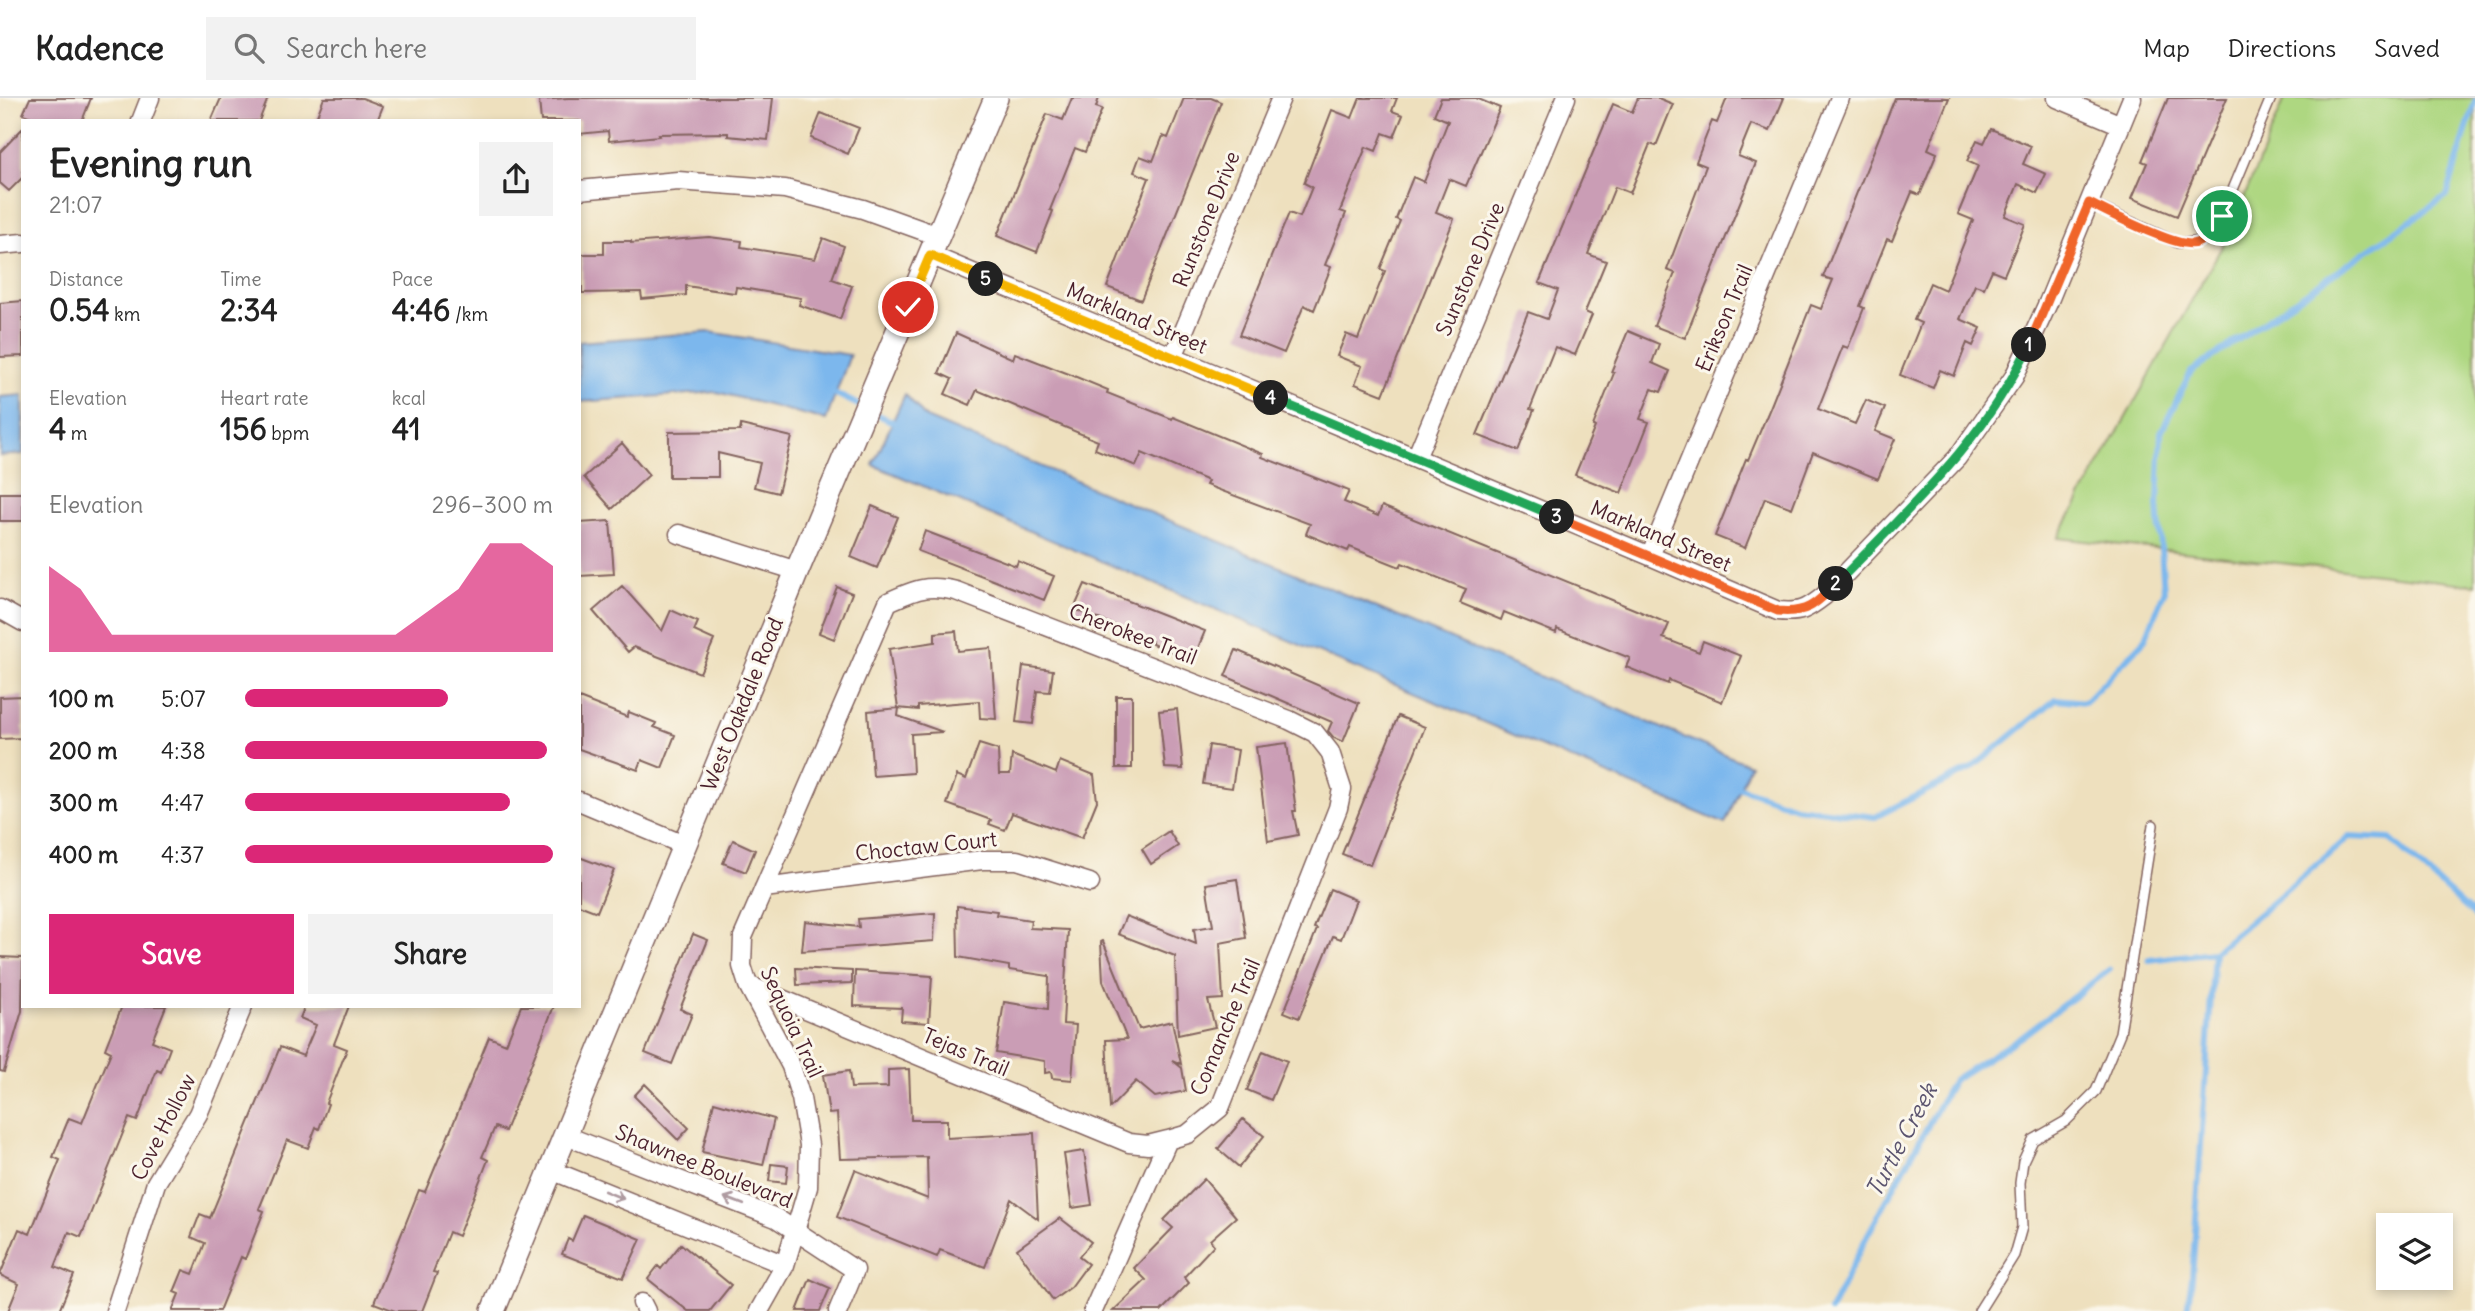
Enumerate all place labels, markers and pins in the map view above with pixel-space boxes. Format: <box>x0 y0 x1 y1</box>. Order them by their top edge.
pin <box>2192 186 2252 246</box>
pin: 5 <box>968 262 1004 296</box>
pin <box>878 277 938 337</box>
pin: 1 <box>2011 328 2046 362</box>
pin: 4 <box>1254 380 1288 416</box>
pin: 3 <box>1540 500 1574 534</box>
pin: 2 <box>1818 566 1854 602</box>

